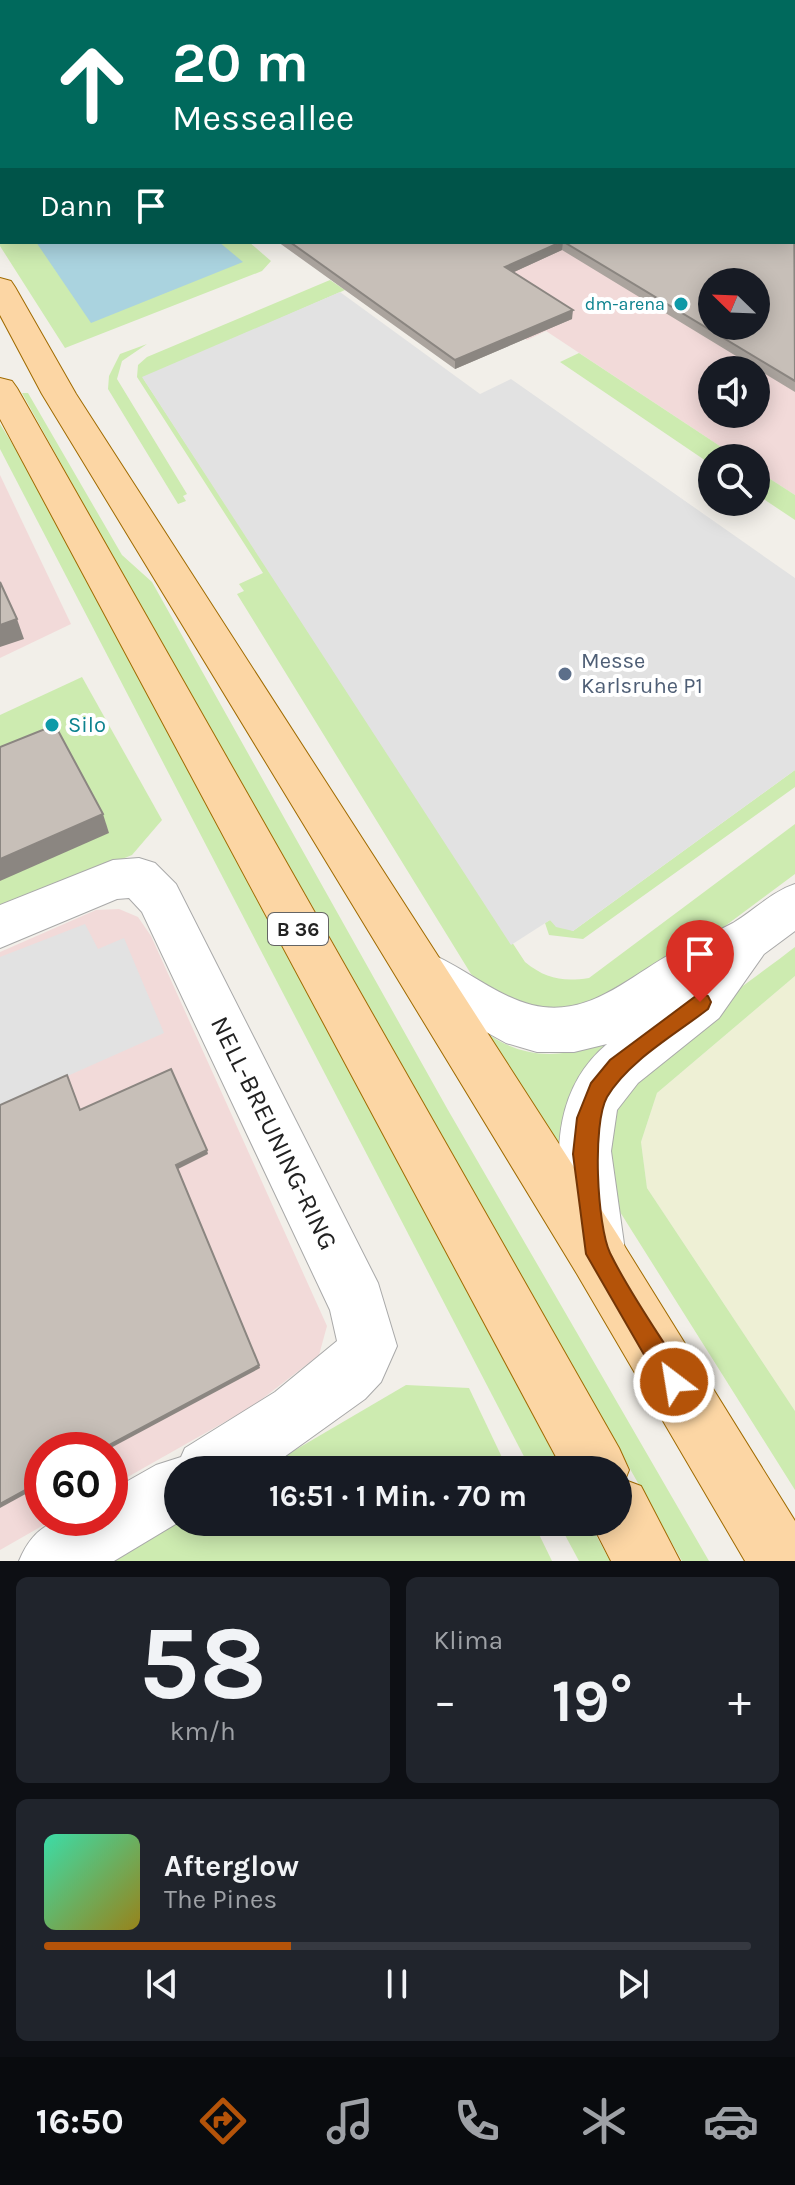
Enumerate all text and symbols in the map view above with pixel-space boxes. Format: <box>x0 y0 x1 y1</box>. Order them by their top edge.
text: 20 m <box>172 30 309 95</box>
icon: ahead <box>40 32 144 136</box>
text: Messeallee <box>172 97 354 139</box>
icon: arrive <box>129 184 173 228</box>
text: Dann <box>40 188 113 224</box>
north arrow <box>698 268 770 340</box>
map controls <box>698 268 770 516</box>
place label: dm-arena <box>585 293 665 315</box>
marker: dm-arena <box>672 295 690 313</box>
button: sound <box>698 356 770 428</box>
button: search <box>698 444 770 516</box>
place label: Messe Karlsruhe P1 <box>581 648 703 699</box>
marker: Messe Karlsruhe P1 <box>556 665 574 683</box>
place label: Silo <box>68 712 106 738</box>
marker: Silo <box>43 716 61 734</box>
road number: B 36 <box>268 913 328 945</box>
pin <box>666 920 734 1002</box>
icon: arrive <box>678 932 722 976</box>
street label: NELL-BREUNING-RING <box>204 1011 344 1255</box>
position arrow <box>632 1340 716 1424</box>
speed limit sign: 60 <box>24 1432 128 1536</box>
text: 16:51 · 1 Min. · 70 m <box>269 1478 527 1514</box>
text: 58 <box>139 1603 267 1724</box>
text: Klima <box>434 1625 503 1656</box>
text: 19° <box>552 1666 633 1736</box>
text: − <box>434 1676 457 1727</box>
text: + <box>728 1676 751 1727</box>
text: km/h <box>170 1716 236 1747</box>
text: Afterglow <box>164 1848 299 1884</box>
text: The Pines <box>164 1884 277 1915</box>
icon: previous <box>140 1962 184 2006</box>
icon: pause <box>375 1962 419 2006</box>
icon: next <box>611 1962 655 2006</box>
icon: directions <box>195 2093 251 2149</box>
icon: music <box>322 2093 378 2149</box>
icon: phone <box>449 2093 505 2149</box>
icon: climate <box>576 2093 632 2149</box>
icon: car <box>703 2093 759 2149</box>
text: 16:50 <box>36 2100 124 2142</box>

